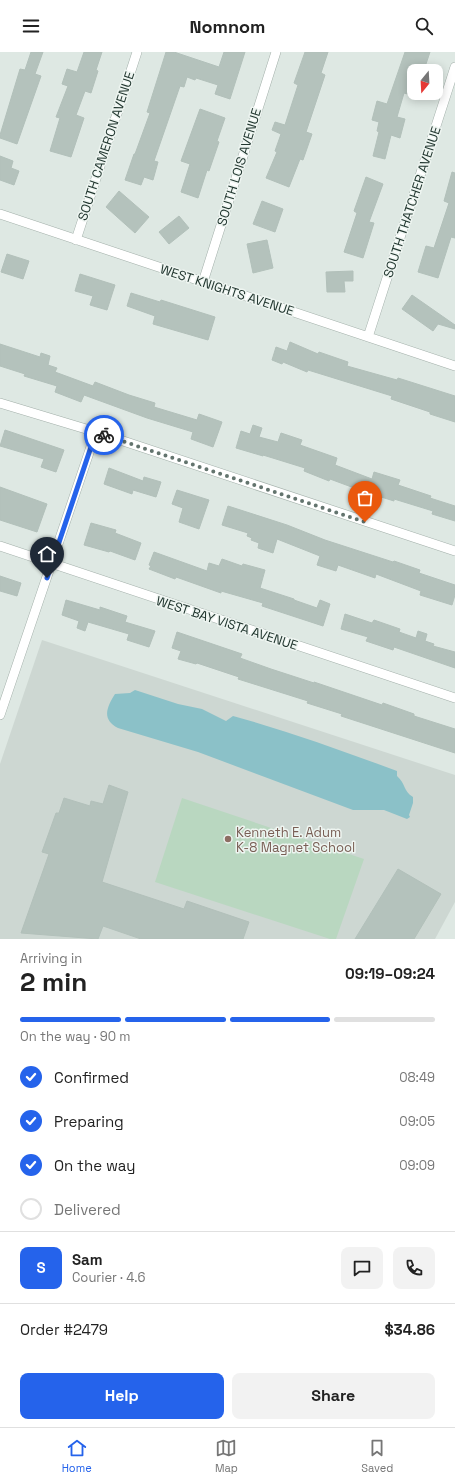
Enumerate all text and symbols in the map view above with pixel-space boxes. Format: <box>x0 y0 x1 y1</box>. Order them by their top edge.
icon: menu <box>20 15 42 37</box>
text: Nomnom <box>190 15 265 38</box>
icon: search <box>413 15 435 37</box>
north arrow <box>407 64 443 100</box>
map controls <box>407 64 443 100</box>
street label: SOUTH CAMERON AVENUE <box>74 69 138 223</box>
street label: SOUTH LOIS AVENUE <box>213 106 265 228</box>
street label: SOUTH THATCHER AVENUE <box>379 124 445 280</box>
street label: WEST KNIGHTS AVENUE <box>158 260 296 320</box>
courier <box>84 415 124 455</box>
icon: bike <box>93 424 115 446</box>
pin <box>348 481 382 522</box>
icon: bag <box>354 487 376 509</box>
pin <box>30 537 64 578</box>
icon: home <box>36 543 58 565</box>
street label: WEST BAY VISTA AVENUE <box>154 592 300 654</box>
place label: Kenneth E. Adum K-8 Magnet School <box>236 824 355 856</box>
marker: Kenneth E. Adum K-8 Magnet School <box>223 834 233 844</box>
text: Arriving in <box>20 950 82 967</box>
text: 09:19–09:24 <box>345 964 435 983</box>
text: 2 min <box>20 965 87 999</box>
text: On the way · 90 m <box>20 1028 131 1045</box>
icon: check <box>20 1066 42 1088</box>
text: Confirmed <box>54 1068 129 1087</box>
text: 08:49 <box>399 1069 435 1086</box>
icon: check <box>20 1110 42 1132</box>
text: Preparing <box>54 1112 124 1131</box>
text: 09:05 <box>399 1113 435 1130</box>
icon: check <box>20 1154 42 1176</box>
text: On the way <box>54 1156 135 1175</box>
text: 09:09 <box>399 1157 435 1174</box>
text: Delivered <box>54 1200 121 1219</box>
button: chat <box>341 1247 383 1289</box>
button: phone <box>393 1247 435 1289</box>
text: Sam <box>72 1250 103 1269</box>
text: S <box>36 1258 46 1277</box>
text: Courier · 4.6 <box>72 1269 145 1286</box>
text: Order #2479 <box>20 1320 108 1339</box>
text: $34.86 <box>385 1320 435 1339</box>
button: Help <box>20 1373 224 1419</box>
button: Share <box>232 1373 435 1419</box>
tab: Home <box>62 1437 92 1475</box>
tab: Map <box>215 1437 238 1475</box>
tab: Saved <box>361 1437 393 1475</box>

